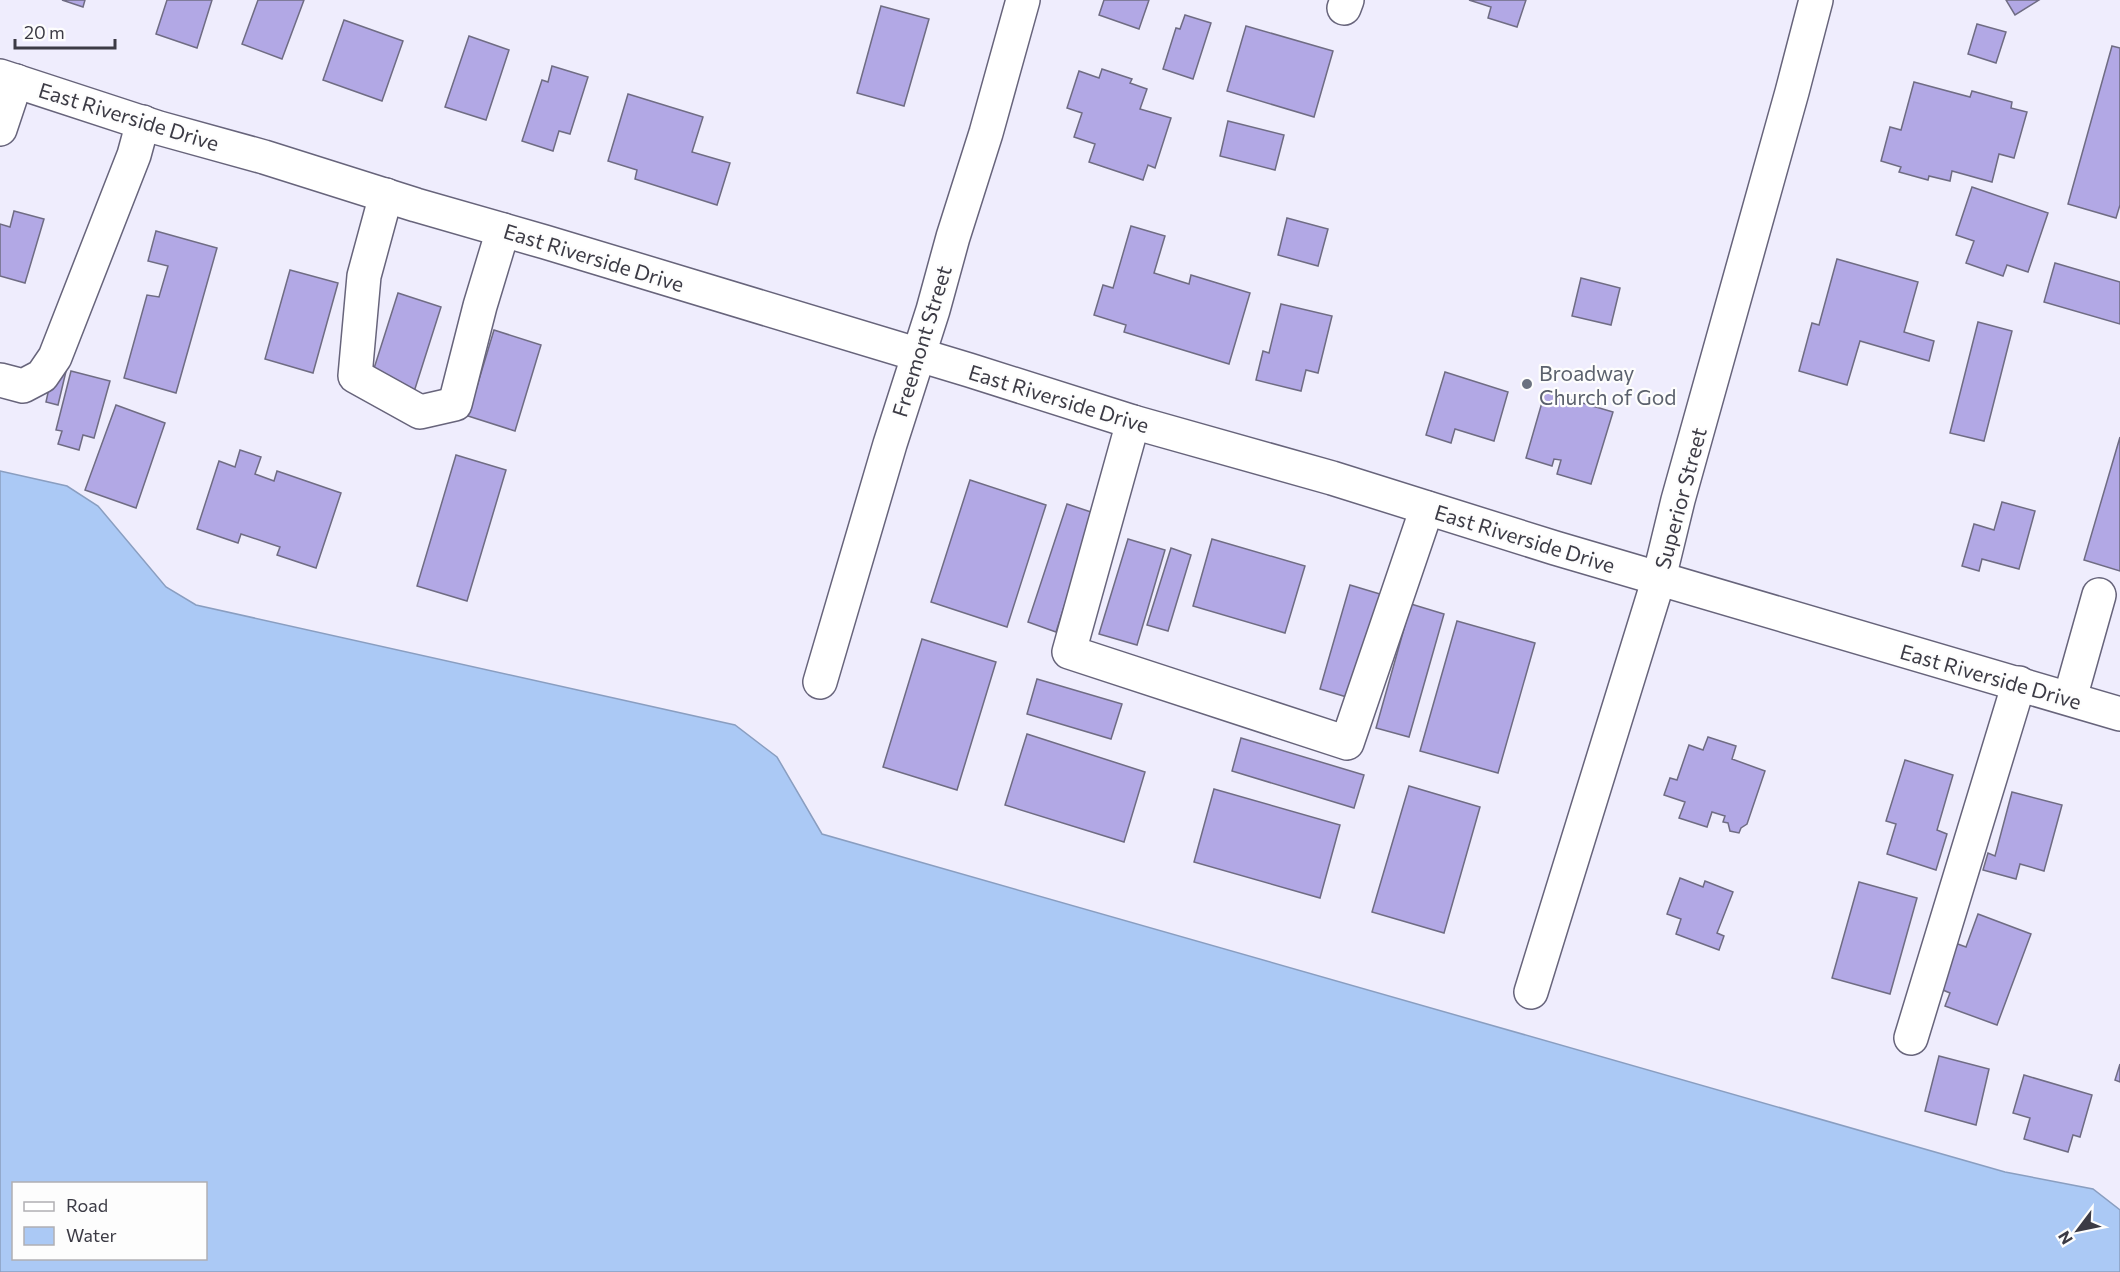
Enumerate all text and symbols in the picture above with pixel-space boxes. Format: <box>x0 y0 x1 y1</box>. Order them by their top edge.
scale bar <box>15 12 116 50</box>
text: 20 m <box>24 21 65 43</box>
street label: East Riverside Drive <box>36 77 222 155</box>
street label: East Riverside Drive <box>501 218 687 296</box>
street label: Freemont Street <box>886 262 956 420</box>
street label: East Riverside Drive <box>966 359 1152 437</box>
place label: Broadway Church of God <box>1539 360 1676 409</box>
marker: Broadway Church of God <box>1520 377 1534 391</box>
street label: Superior Street <box>1649 424 1711 572</box>
street label: East Riverside Drive <box>1432 499 1618 577</box>
street label: East Riverside Drive <box>1897 638 2085 714</box>
legend <box>12 1182 207 1260</box>
text: Road <box>66 1194 108 1216</box>
north arrow <box>2048 1200 2108 1260</box>
text: Water <box>66 1224 117 1246</box>
text: N <box>2054 1228 2076 1248</box>

